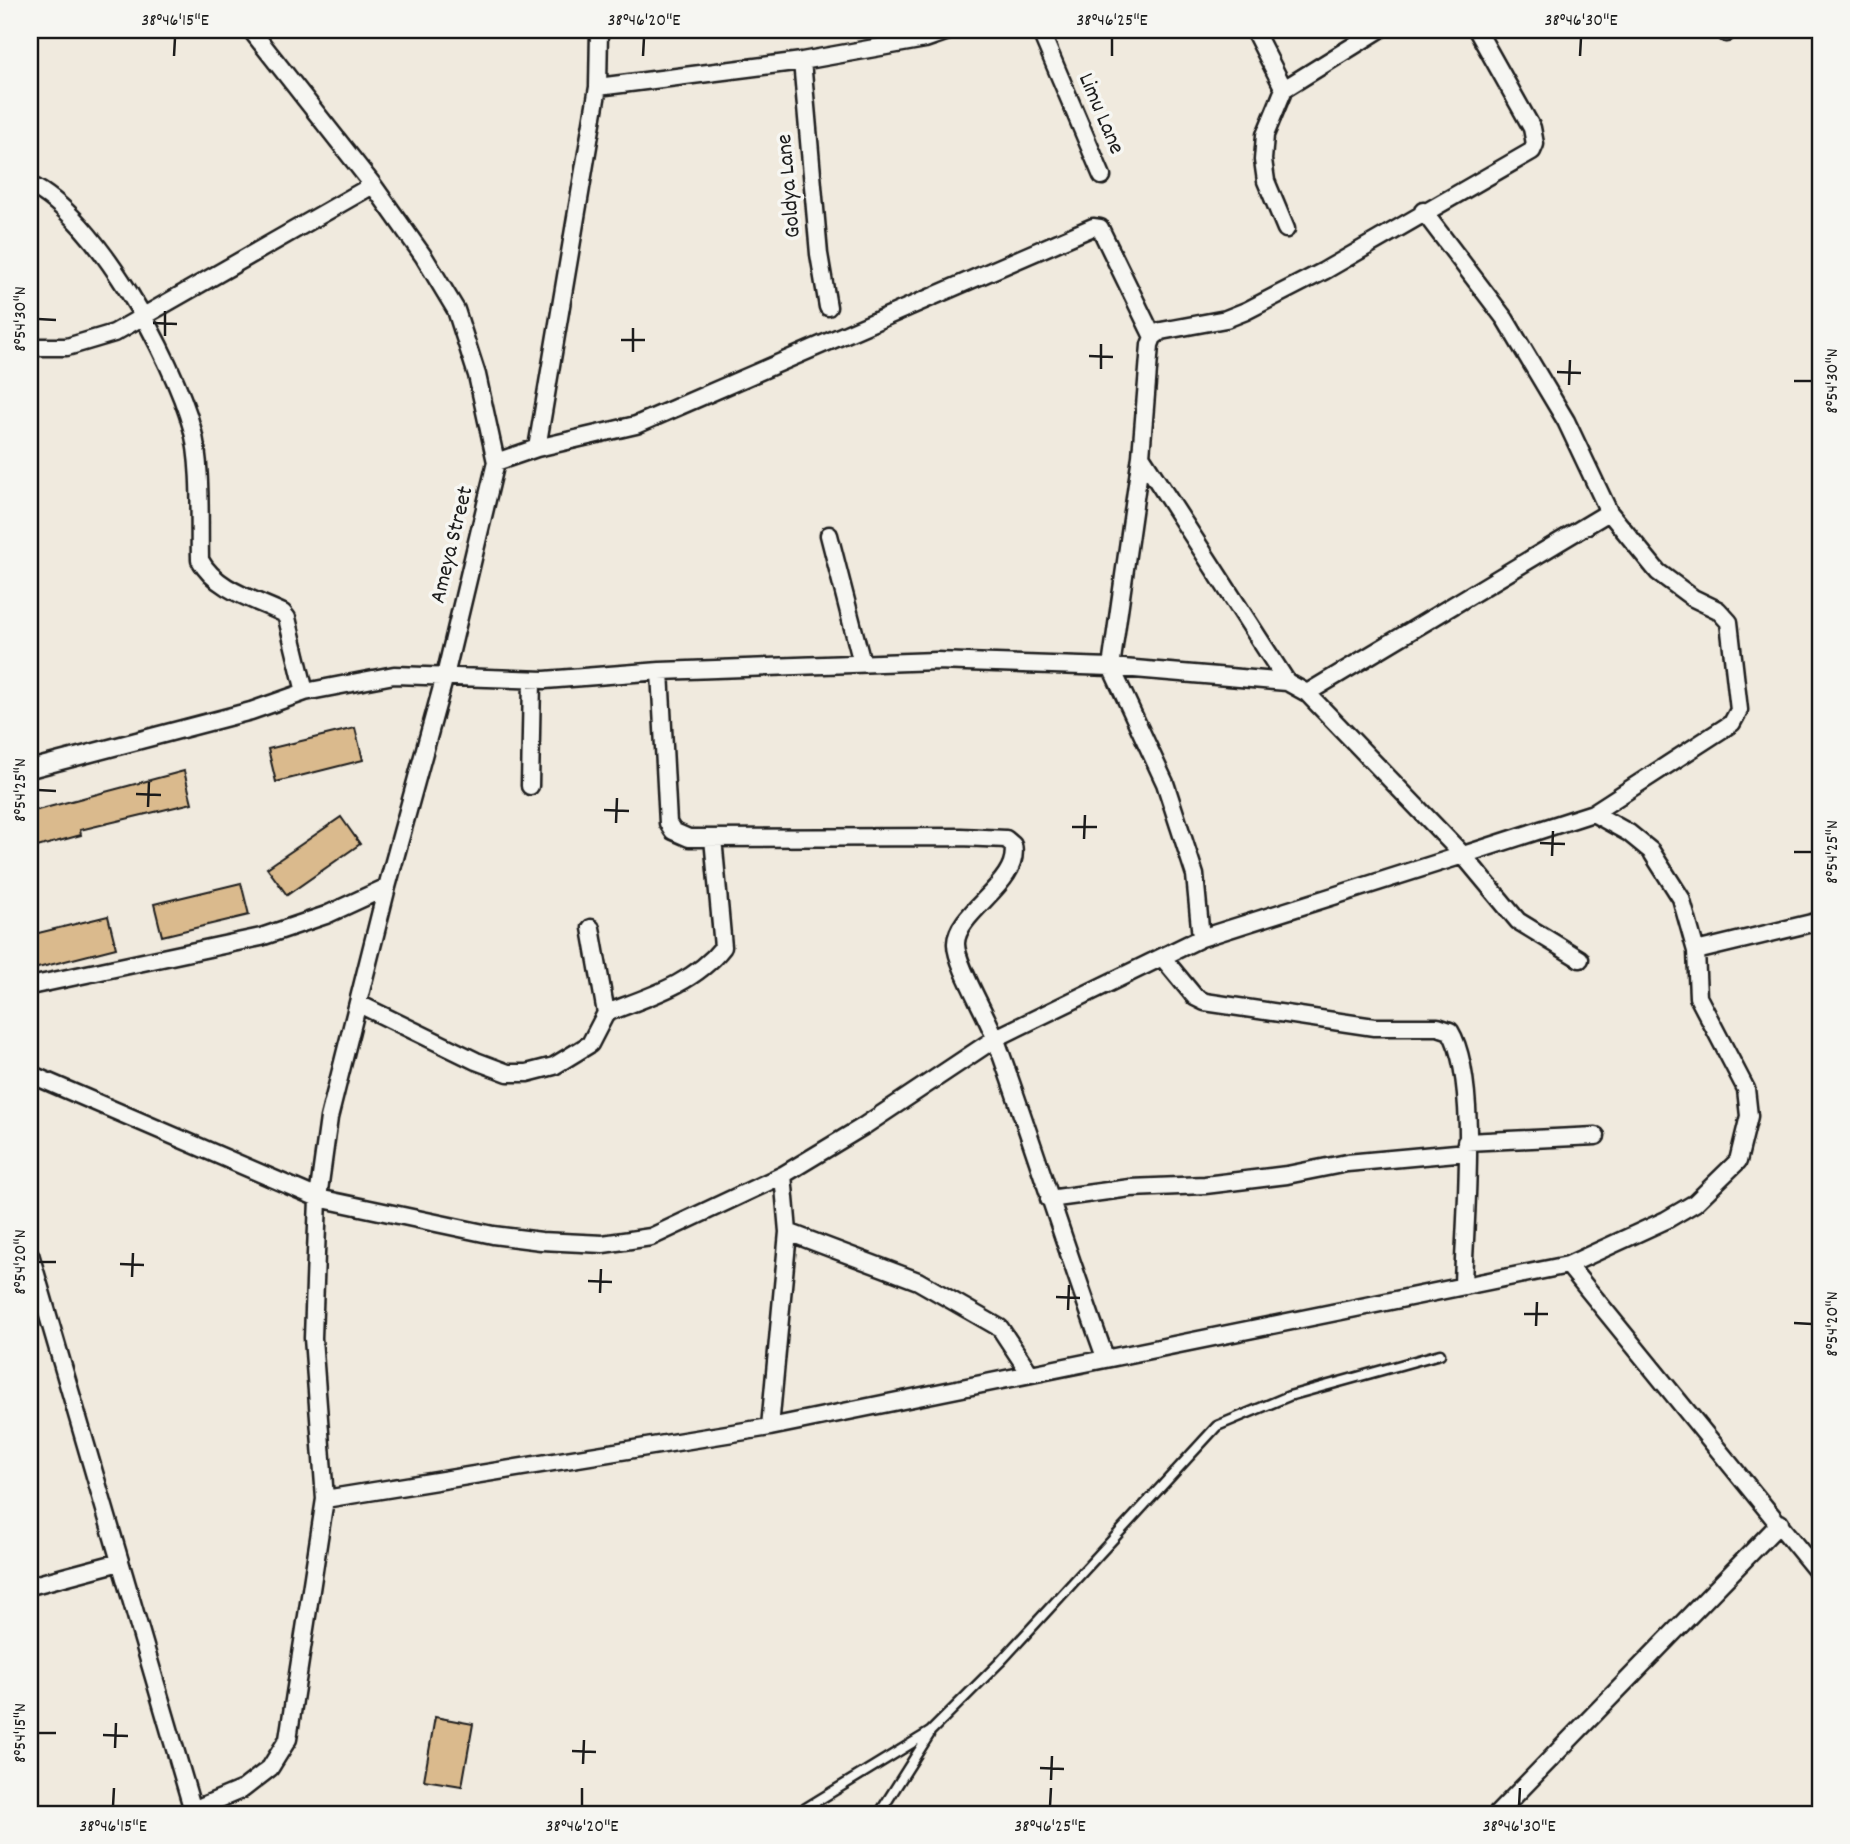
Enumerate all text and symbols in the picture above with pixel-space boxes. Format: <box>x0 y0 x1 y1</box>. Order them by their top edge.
text: 38°46'15"E <box>141 9 209 34</box>
text: 38°46'20"E <box>607 9 681 34</box>
text: 38°46'25"E <box>1076 9 1148 34</box>
text: 38°46'30"E <box>1544 9 1618 34</box>
street label: Limu Lane <box>1068 68 1132 160</box>
street label: Goldya Lane <box>769 133 811 239</box>
text: 8°54'30"N <box>9 286 34 352</box>
text: 8°54'30"N <box>1821 348 1846 414</box>
street label: Ameya Street <box>423 483 483 607</box>
text: 8°54'25"N <box>9 758 34 822</box>
text: 8°54'25"N <box>1821 820 1846 884</box>
text: 8°54'20"N <box>9 1229 34 1295</box>
text: 8°54'20"N <box>1821 1291 1846 1357</box>
text: 8°54'15"N <box>9 1703 34 1763</box>
text: 38°46'15"E <box>79 1815 147 1840</box>
text: 38°46'20"E <box>545 1815 619 1840</box>
text: 38°46'25"E <box>1014 1815 1086 1840</box>
text: 38°46'30"E <box>1482 1815 1556 1840</box>

